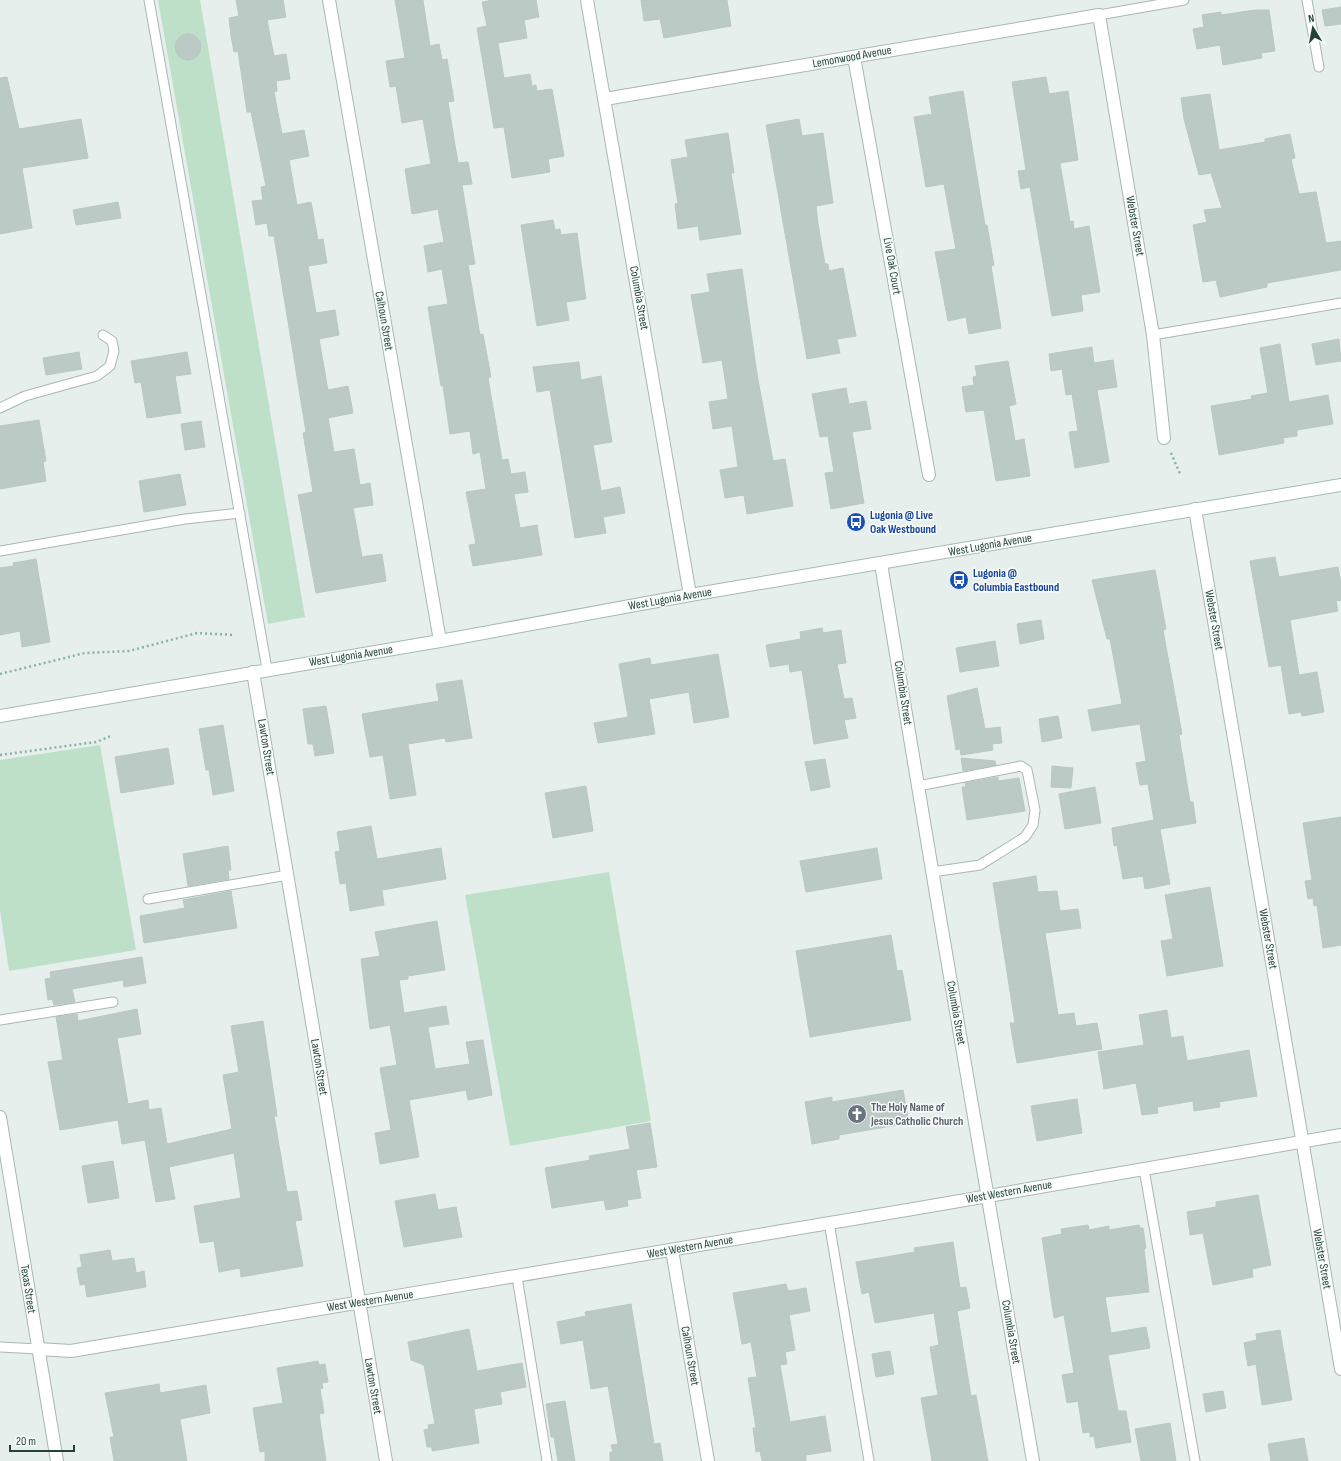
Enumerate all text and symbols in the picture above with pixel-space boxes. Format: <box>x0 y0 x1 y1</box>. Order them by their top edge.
north arrow <box>1293 8 1333 48</box>
text: N <box>1307 12 1315 26</box>
street label: Lemonwood Avenue <box>811 43 893 71</box>
street label: Webster Street <box>1122 195 1148 258</box>
street label: Live Oak Court <box>880 236 904 296</box>
street label: Columbia Street <box>626 265 652 331</box>
street label: Calhoun Street <box>371 290 397 352</box>
place label: Lugonia @ Live Oak Westbound <box>870 508 936 537</box>
bus stop icon: Lugonia @ Live Oak Westbound <box>845 511 867 533</box>
street label: West Lugonia Avenue <box>947 530 1033 560</box>
place label: Lugonia @ Columbia Eastbound <box>973 566 1059 595</box>
bus stop icon: Lugonia @ Columbia Eastbound <box>948 569 970 591</box>
street label: West Lugonia Avenue <box>627 584 713 614</box>
street label: Webster Street <box>1201 589 1227 652</box>
street label: West Lugonia Avenue <box>308 642 394 670</box>
street label: Columbia Street <box>891 660 916 726</box>
street label: Lawton Street <box>254 718 278 776</box>
street label: Webster Street <box>1255 908 1281 971</box>
street label: Columbia Street <box>943 980 969 1046</box>
street label: Lawton Street <box>307 1038 331 1096</box>
place label: The Holy Name of Jesus Catholic Church <box>870 1100 963 1129</box>
church icon: The Holy Name of Jesus Catholic Church <box>846 1103 868 1125</box>
street label: West Western Avenue <box>965 1177 1053 1207</box>
street label: Webster Street <box>1309 1228 1335 1291</box>
street label: West Western Avenue <box>646 1232 734 1262</box>
street label: Texas Street <box>17 1263 39 1315</box>
street label: West Western Avenue <box>326 1287 414 1315</box>
street label: Columbia Street <box>998 1299 1024 1365</box>
street label: Calhoun Street <box>677 1325 703 1387</box>
street label: Lawton Street <box>361 1357 385 1416</box>
scale bar <box>10 1427 74 1453</box>
text: 20 m <box>16 1434 36 1449</box>

